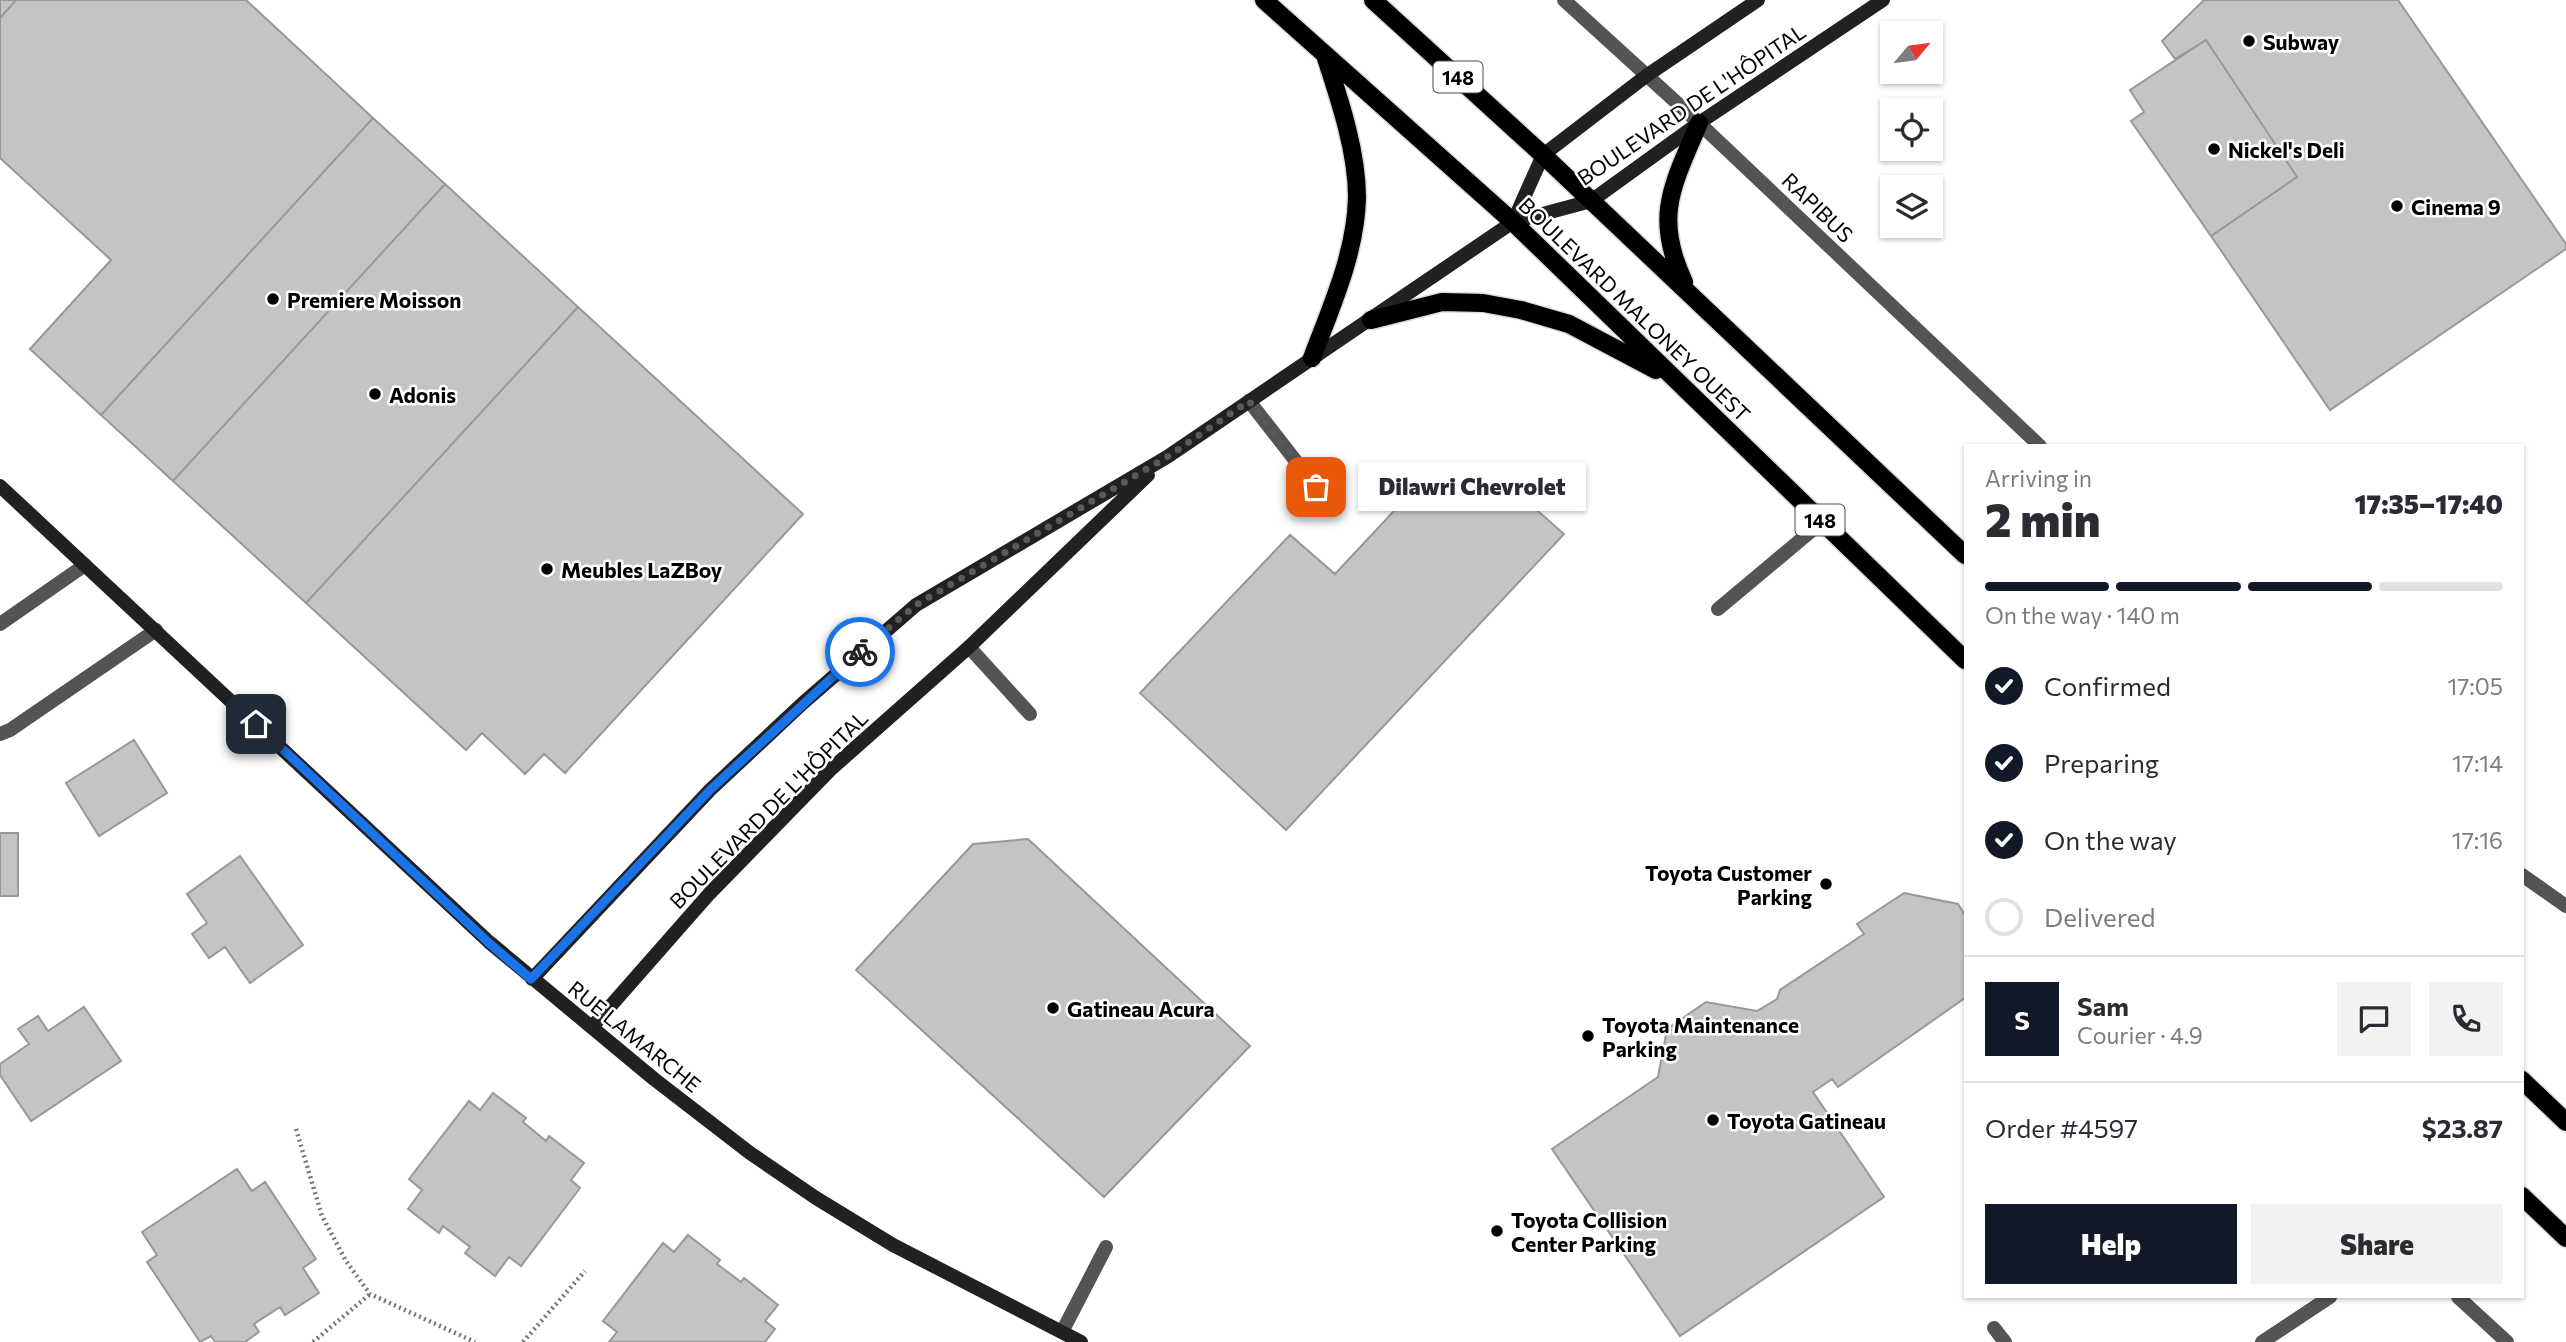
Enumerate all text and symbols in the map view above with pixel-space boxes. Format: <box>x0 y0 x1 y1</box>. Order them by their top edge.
street label: BOULEVARD DE L'HÔPITAL <box>1572 18 1810 190</box>
north arrow <box>1880 21 1942 84</box>
map controls <box>1880 21 1943 238</box>
place label: Subway <box>2263 29 2340 54</box>
marker: Subway <box>2241 33 2257 49</box>
road number: 148 <box>1434 61 1482 92</box>
button: locate <box>1880 98 1943 161</box>
place label: Nickel's Deli <box>2228 137 2345 162</box>
marker: Nickel's Deli <box>2206 141 2222 157</box>
street label: RAPIBUS <box>1777 167 1859 247</box>
button: layers <box>1880 175 1943 238</box>
street label: BOULEVARD MALONEY OUEST <box>1514 192 1756 426</box>
place label: Cinema 9 <box>2411 194 2501 219</box>
marker: Cinema 9 <box>2389 198 2405 214</box>
place label: Premiere Moisson <box>287 287 461 312</box>
marker: Premiere Moisson <box>265 291 281 307</box>
place label: Adonis <box>389 382 456 407</box>
marker: Adonis <box>367 386 383 402</box>
pin <box>1286 457 1346 517</box>
callout: Dilawri Chevrolet <box>1358 462 1586 512</box>
text: Arriving in <box>1985 464 2092 492</box>
icon: bag <box>1297 468 1335 506</box>
text: Dilawri Chevrolet <box>1378 472 1566 500</box>
text: 17:35–17:40 <box>2354 488 2503 519</box>
text: 2 min <box>1985 490 2101 546</box>
road number: 148 <box>1796 505 1844 536</box>
place label: Meubles LaZBoy <box>561 557 723 582</box>
marker: Meubles LaZBoy <box>539 561 555 577</box>
text: On the way · 140 m <box>1985 601 2180 629</box>
courier <box>825 617 895 687</box>
icon: bike <box>841 633 879 671</box>
icon: check <box>1985 667 2023 705</box>
text: Confirmed <box>2044 670 2171 701</box>
text: 17:05 <box>2447 672 2503 700</box>
pin <box>226 694 286 754</box>
icon: home <box>237 705 275 743</box>
street label: BOULEVARD DE L'HÔPITAL <box>664 705 872 913</box>
icon: check <box>1985 744 2023 782</box>
text: Preparing <box>2044 747 2159 778</box>
text: 17:14 <box>2452 749 2503 777</box>
icon: check <box>1985 821 2023 859</box>
text: On the way <box>2044 824 2177 855</box>
text: 17:16 <box>2452 826 2503 854</box>
place label: Toyota Customer Parking <box>1645 860 1812 909</box>
marker: Toyota Customer Parking <box>1818 876 1834 892</box>
text: Delivered <box>2044 901 2155 932</box>
street label: RUE LAMARCHE <box>564 975 706 1097</box>
button: chat <box>2337 982 2411 1056</box>
button: phone <box>2429 982 2503 1056</box>
text: Sam <box>2077 990 2129 1021</box>
place label: Gatineau Acura <box>1067 996 1215 1021</box>
marker: Gatineau Acura <box>1045 1000 1061 1016</box>
text: S <box>2014 1004 2030 1035</box>
place label: Toyota Maintenance Parking <box>1602 1012 1799 1061</box>
text: Courier · 4.9 <box>2077 1021 2203 1049</box>
marker: Toyota Maintenance Parking <box>1580 1028 1596 1044</box>
place label: Toyota Gatineau <box>1727 1108 1886 1133</box>
marker: Toyota Gatineau <box>1705 1112 1721 1128</box>
text: Order #4597 <box>1985 1112 2138 1143</box>
text: $23.87 <box>2422 1112 2503 1143</box>
button: Help <box>1985 1204 2237 1284</box>
button: Share <box>2251 1204 2503 1284</box>
place label: Toyota Collision Center Parking <box>1511 1207 1667 1256</box>
marker: Toyota Collision Center Parking <box>1489 1223 1505 1239</box>

